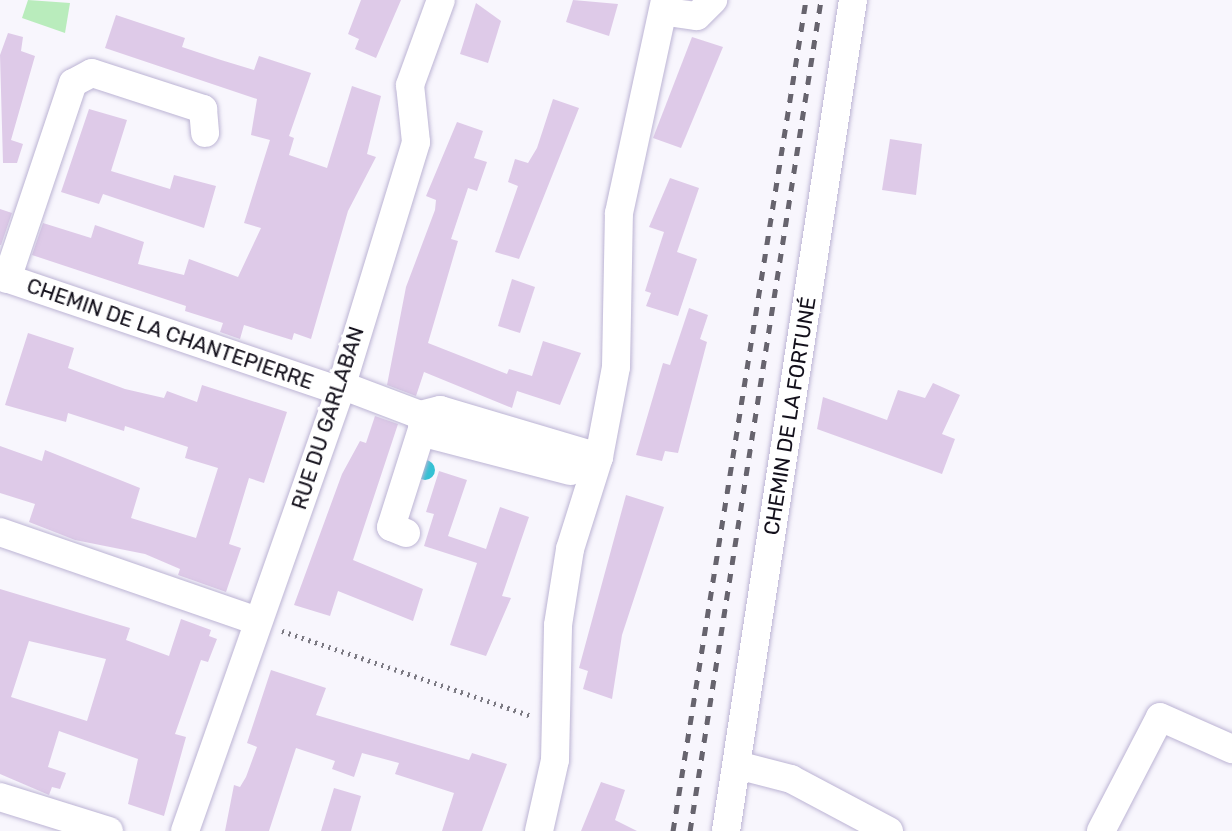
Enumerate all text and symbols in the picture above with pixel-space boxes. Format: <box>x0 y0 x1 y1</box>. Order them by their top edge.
street label: CHEMIN DE LA CHANTEPIERRE <box>23 273 317 395</box>
street label: CHEMIN DE LA FORTUNÉ <box>759 295 821 537</box>
street label: RUE DU GARLABAN <box>287 323 369 513</box>

